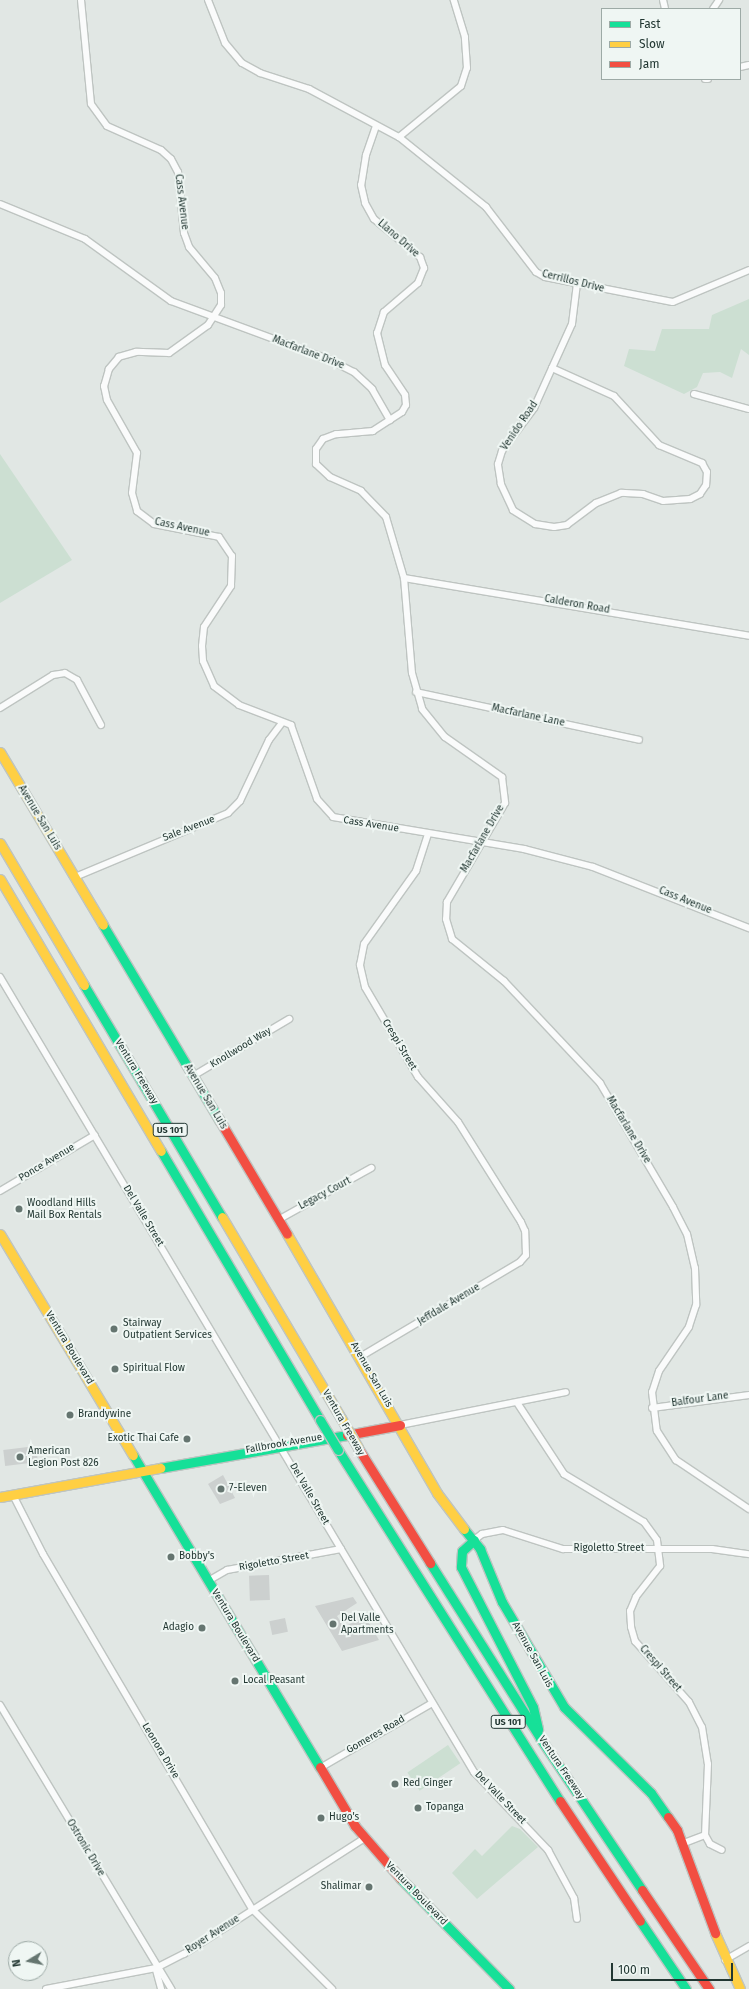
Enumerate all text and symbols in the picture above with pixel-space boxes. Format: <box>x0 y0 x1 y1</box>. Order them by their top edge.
legend <box>601 8 741 80</box>
text: Fast <box>639 17 661 31</box>
text: Slow <box>639 37 665 51</box>
text: Jam <box>639 57 659 71</box>
street label: Cass Avenue <box>172 174 190 230</box>
street label: Llano Drive <box>375 218 421 260</box>
street label: Cerrillos Drive <box>541 268 605 296</box>
street label: Macfarlane Drive <box>270 334 346 372</box>
street label: Venido Road <box>499 399 541 453</box>
street label: Cass Avenue <box>153 516 211 540</box>
street label: Calderon Road <box>543 593 611 617</box>
street label: Macfarlane Lane <box>490 702 566 730</box>
street label: Avenue San Luis <box>15 783 63 853</box>
street label: Macfarlane Drive <box>459 803 507 875</box>
street label: Sale Avenue <box>161 814 217 844</box>
street label: Cass Avenue <box>342 815 400 835</box>
street label: Cass Avenue <box>657 885 713 917</box>
street label: Crespi Street <box>379 1017 419 1073</box>
street label: Knollwood Way <box>208 1025 274 1071</box>
street label: Ventura Freeway <box>112 1037 160 1107</box>
street label: Avenue San Luis <box>181 1062 229 1132</box>
street label: Macfarlane Drive <box>603 1094 653 1166</box>
road number: US 101 <box>152 1123 188 1137</box>
street label: Ponce Avenue <box>17 1142 77 1184</box>
street label: Legacy Court <box>297 1175 353 1213</box>
street label: Del Valle Street <box>120 1183 166 1249</box>
place label: Woodland Hills Mail Box Rentals <box>27 1197 102 1220</box>
marker: Woodland Hills Mail Box Rentals <box>14 1204 24 1214</box>
street label: Jeffdale Avenue <box>416 1282 482 1328</box>
street label: Ventura Boulevard <box>42 1309 96 1387</box>
place label: Stairway Outpatient Services <box>123 1317 212 1340</box>
marker: Stairway Outpatient Services <box>108 1323 120 1335</box>
street label: Avenue San Luis <box>347 1340 395 1410</box>
place label: Spiritual Flow <box>123 1363 185 1375</box>
marker: Spiritual Flow <box>110 1364 120 1374</box>
street label: Ventura Freeway <box>319 1388 367 1458</box>
street label: Balfour Lane <box>671 1390 729 1410</box>
place label: Brandywine <box>78 1409 131 1421</box>
marker: Brandywine <box>65 1410 75 1420</box>
street label: Fallbrook Avenue <box>245 1431 323 1457</box>
place label: Exotic Thai Cafe <box>108 1433 179 1445</box>
marker: Exotic Thai Cafe <box>182 1434 192 1444</box>
place label: American Legion Post 826 <box>28 1445 99 1468</box>
marker: American Legion Post 826 <box>15 1452 25 1462</box>
street label: Del Valle Street <box>287 1461 331 1527</box>
place label: 7-Eleven <box>229 1483 267 1495</box>
marker: 7-Eleven <box>216 1484 226 1494</box>
street label: Rigoletto Street <box>574 1543 644 1555</box>
street label: Rigoletto Street <box>238 1550 310 1574</box>
place label: Bobby's <box>179 1551 214 1563</box>
marker: Bobby's <box>166 1552 176 1562</box>
street label: Ventura Boulevard <box>208 1587 262 1665</box>
place label: Del Valle Apartments <box>341 1612 394 1636</box>
marker: Del Valle Apartments <box>328 1619 338 1629</box>
street label: Avenue San Luis <box>509 1620 555 1690</box>
place label: Adagio <box>163 1622 194 1634</box>
marker: Adagio <box>197 1623 207 1633</box>
street label: Crespi Street <box>637 1643 683 1695</box>
place label: Local Peasant <box>243 1675 305 1687</box>
marker: Local Peasant <box>230 1676 240 1686</box>
street label: Gomeres Road <box>345 1713 407 1757</box>
road number: US 101 <box>490 1715 526 1729</box>
street label: Leonora Drive <box>139 1721 181 1781</box>
street label: Ventura Freeway <box>535 1734 587 1802</box>
street label: Del Valle Street <box>472 1769 528 1827</box>
place label: Red Ginger <box>403 1778 452 1790</box>
marker: Red Ginger <box>390 1779 400 1789</box>
place label: Topanga <box>426 1802 464 1814</box>
marker: Topanga <box>413 1803 423 1813</box>
place label: Hugo's <box>329 1812 359 1824</box>
marker: Hugo's <box>316 1813 326 1823</box>
street label: Ostronic Drive <box>63 1817 107 1879</box>
street label: Ventura Boulevard <box>383 1860 449 1928</box>
place label: Shalimar <box>321 1881 361 1893</box>
marker: Shalimar <box>364 1882 374 1892</box>
street label: Royer Avenue <box>184 1913 242 1957</box>
north arrow <box>8 1941 48 1981</box>
scale bar <box>613 1955 735 1981</box>
text: N <box>10 1958 24 1968</box>
text: 100 m <box>618 1963 650 1977</box>

